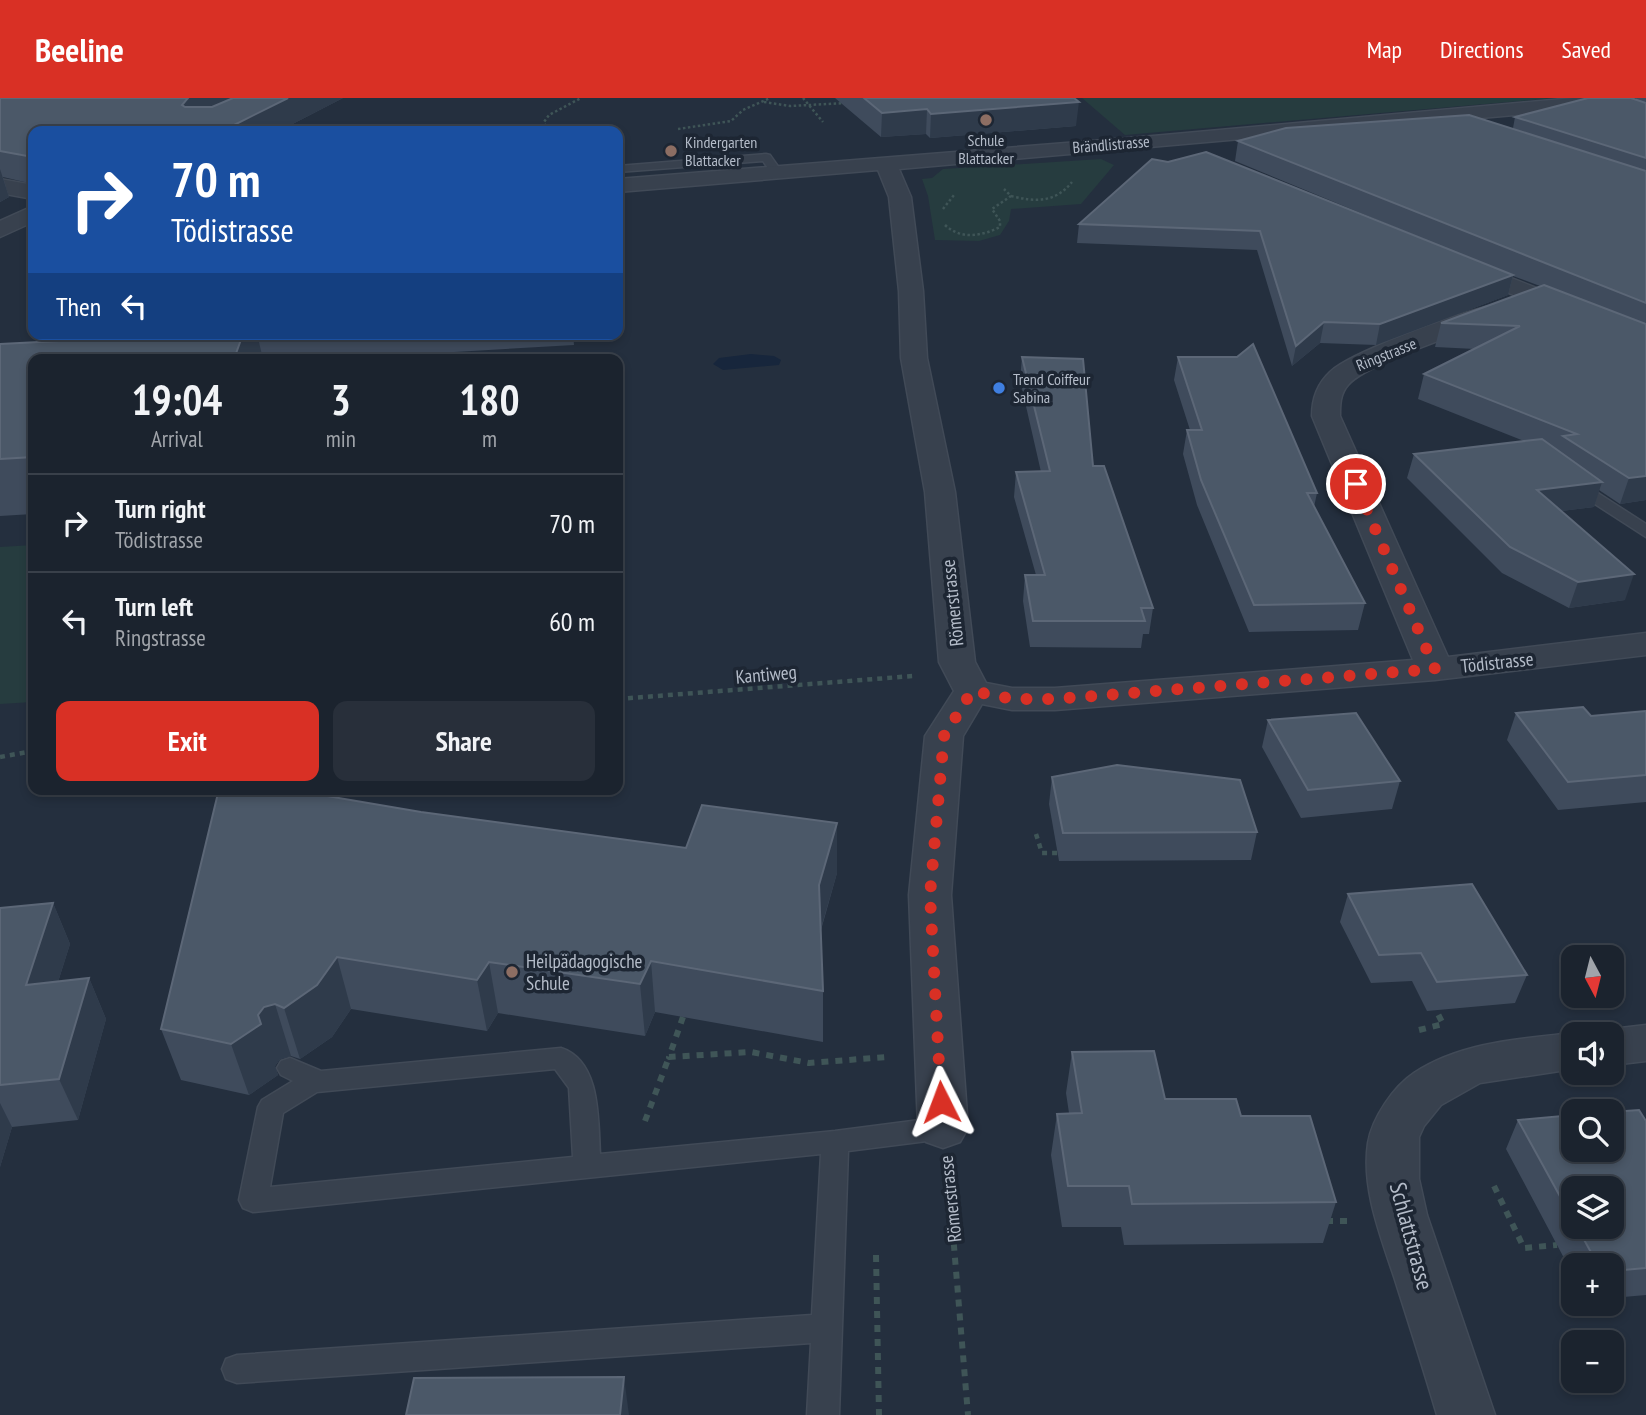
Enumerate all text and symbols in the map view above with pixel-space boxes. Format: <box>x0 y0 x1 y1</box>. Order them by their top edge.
text: Beeline <box>35 28 124 71</box>
text: Map <box>1367 34 1402 65</box>
text: Directions <box>1440 34 1524 65</box>
text: Saved <box>1562 34 1611 65</box>
marker: Schule Blattacker <box>978 112 994 128</box>
place label: Schule Blattacker <box>958 130 1014 168</box>
street label: Brändlistrasse <box>1072 131 1150 157</box>
place label: Kindergarten Blattacker <box>685 132 757 170</box>
marker: Kindergarten Blattacker <box>663 143 679 159</box>
text: 70 m <box>171 147 260 211</box>
icon: right <box>56 154 147 245</box>
text: Tödistrasse <box>171 209 294 251</box>
icon: left <box>115 287 153 325</box>
text: Then <box>56 290 101 323</box>
street label: Ringstrasse <box>1353 333 1419 375</box>
place label: Trend Coiffeur Sabina <box>1013 369 1091 407</box>
text: 19:04 <box>131 372 222 427</box>
text: 3 <box>331 372 351 427</box>
text: 180 <box>459 372 520 427</box>
marker: Trend Coiffeur Sabina <box>991 380 1007 396</box>
text: Arrival <box>151 424 203 453</box>
text: min <box>326 424 356 453</box>
text: m <box>482 424 497 453</box>
pin <box>1326 454 1386 514</box>
icon: arrive <box>1337 465 1375 503</box>
text: Turn right <box>115 492 206 525</box>
icon: right <box>56 504 94 542</box>
text: 70 m <box>549 507 595 540</box>
text: Tödistrasse <box>115 525 203 554</box>
street label: Römerstrasse <box>935 558 968 648</box>
text: Turn left <box>115 590 193 623</box>
icon: left <box>56 602 94 640</box>
text: 60 m <box>549 605 595 638</box>
text: Ringstrasse <box>115 623 206 652</box>
street label: Tödistrasse <box>1460 646 1535 678</box>
street label: Kantiweg <box>734 659 798 689</box>
button: Exit <box>56 701 319 781</box>
button: Share <box>333 701 595 781</box>
north arrow <box>1561 945 1624 1008</box>
map controls <box>1561 945 1624 1393</box>
place label: Heilpädagogische Schule <box>526 949 643 995</box>
marker: Heilpädagogische Schule <box>504 964 520 980</box>
button: sound <box>1561 1022 1624 1085</box>
position arrow <box>904 1065 978 1139</box>
button: search <box>1561 1099 1624 1162</box>
street label: Römerstrasse <box>933 1154 966 1244</box>
button: layers <box>1561 1176 1624 1239</box>
street label: Schlattstrasse <box>1384 1179 1440 1293</box>
button: + <box>1561 1253 1624 1316</box>
button: − <box>1561 1330 1624 1393</box>

